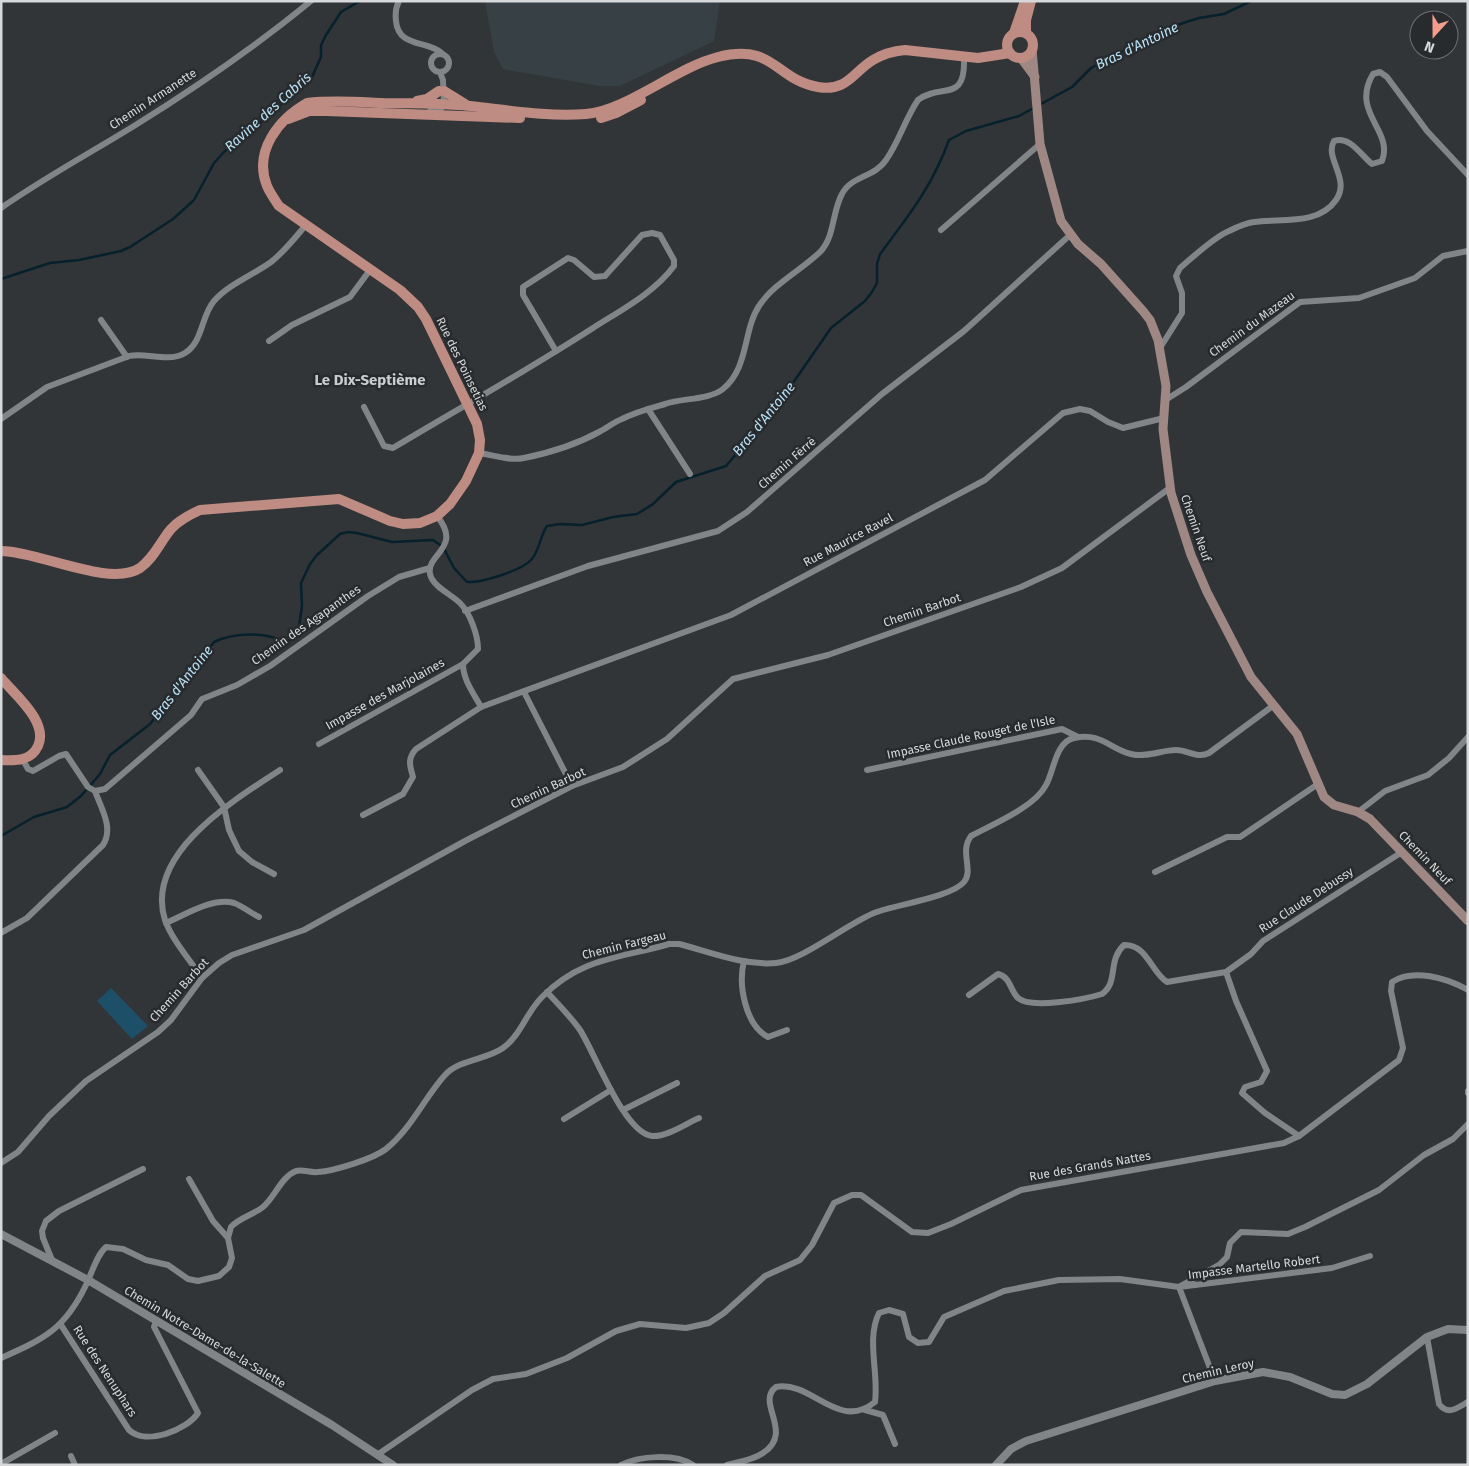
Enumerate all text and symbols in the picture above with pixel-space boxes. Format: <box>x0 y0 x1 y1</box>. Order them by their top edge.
north arrow <box>1409 10 1459 60</box>
water label: Bras d'Antoine <box>1093 19 1181 73</box>
text: N <box>1422 37 1437 56</box>
street label: Chemin Armanette <box>107 66 199 132</box>
water label: Ravine des Cabris <box>221 68 315 155</box>
street label: Chemin du Mazeau <box>1206 288 1298 360</box>
street label: Rue des Poinsetias <box>433 315 491 413</box>
district label: Le Dix-Septième <box>315 371 425 389</box>
water label: Bras d'Antoine <box>729 379 799 459</box>
street label: Chemin Fèrrè <box>755 434 819 492</box>
street label: Chemin Neuf <box>1178 493 1214 564</box>
street label: Rue Maurice Ravel <box>801 510 896 570</box>
street label: Chemin des Agapanthes <box>249 582 364 668</box>
street label: Chemin Barbot <box>881 590 963 630</box>
water label: Bras d'Antoine <box>148 642 216 724</box>
street label: Impasse des Marjolaines <box>323 655 447 733</box>
street label: Impasse Claude Rouget de l'Isle <box>886 712 1056 762</box>
street label: Chemin Barbot <box>508 764 588 811</box>
street label: Chemin Neuf <box>1396 828 1455 889</box>
street label: Rue Claude Debussy <box>1256 864 1356 936</box>
street label: Chemin Fargeau <box>580 928 668 962</box>
street label: Chemin Barbot <box>147 955 212 1025</box>
street label: Rue des Grands Nattes <box>1028 1148 1152 1184</box>
street label: Impasse Martello Robert <box>1187 1252 1322 1282</box>
street label: Chemin Notre-Dame-de-la-Salette <box>122 1283 288 1391</box>
street label: Rue des Nenuphars <box>70 1323 140 1420</box>
street label: Chemin Leroy <box>1181 1356 1255 1386</box>

